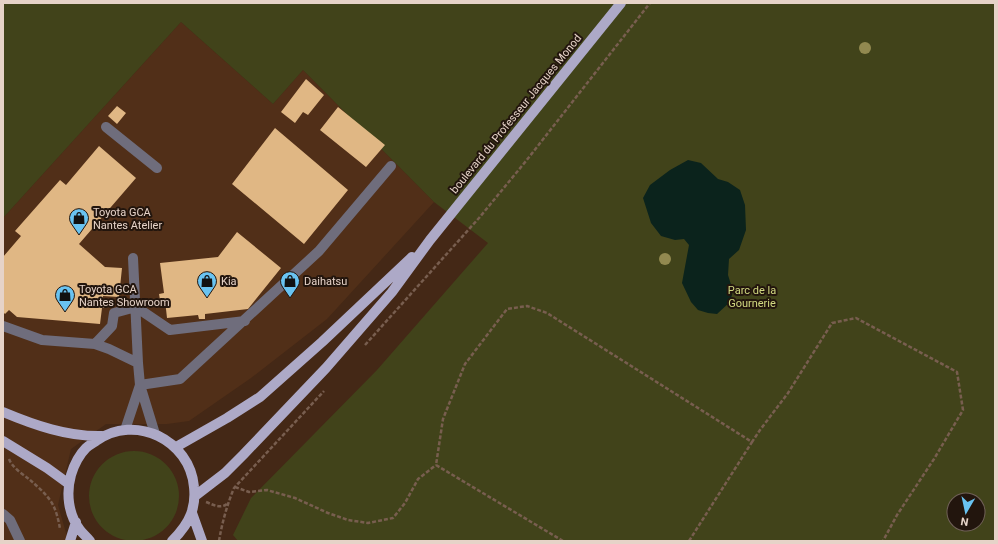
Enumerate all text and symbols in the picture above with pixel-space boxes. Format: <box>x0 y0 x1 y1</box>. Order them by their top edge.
street label: boulevard du Professeur Jacques Monod <box>448 32 584 196</box>
place label: Toyota GCA Nantes Atelier <box>93 206 162 232</box>
shop icon: Toyota GCA Nantes Atelier <box>68 207 90 235</box>
shop icon: Kia <box>196 270 218 298</box>
shop icon: Daihatsu <box>279 270 301 298</box>
place label: Kia <box>221 275 237 288</box>
place label: Daihatsu <box>304 275 347 288</box>
place label: Toyota GCA Nantes Showroom <box>79 283 170 309</box>
shop icon: Toyota GCA Nantes Showroom <box>54 284 76 312</box>
park label: Parc de la Gournerie <box>728 284 776 310</box>
north arrow <box>946 492 986 532</box>
text: N <box>959 514 969 528</box>

